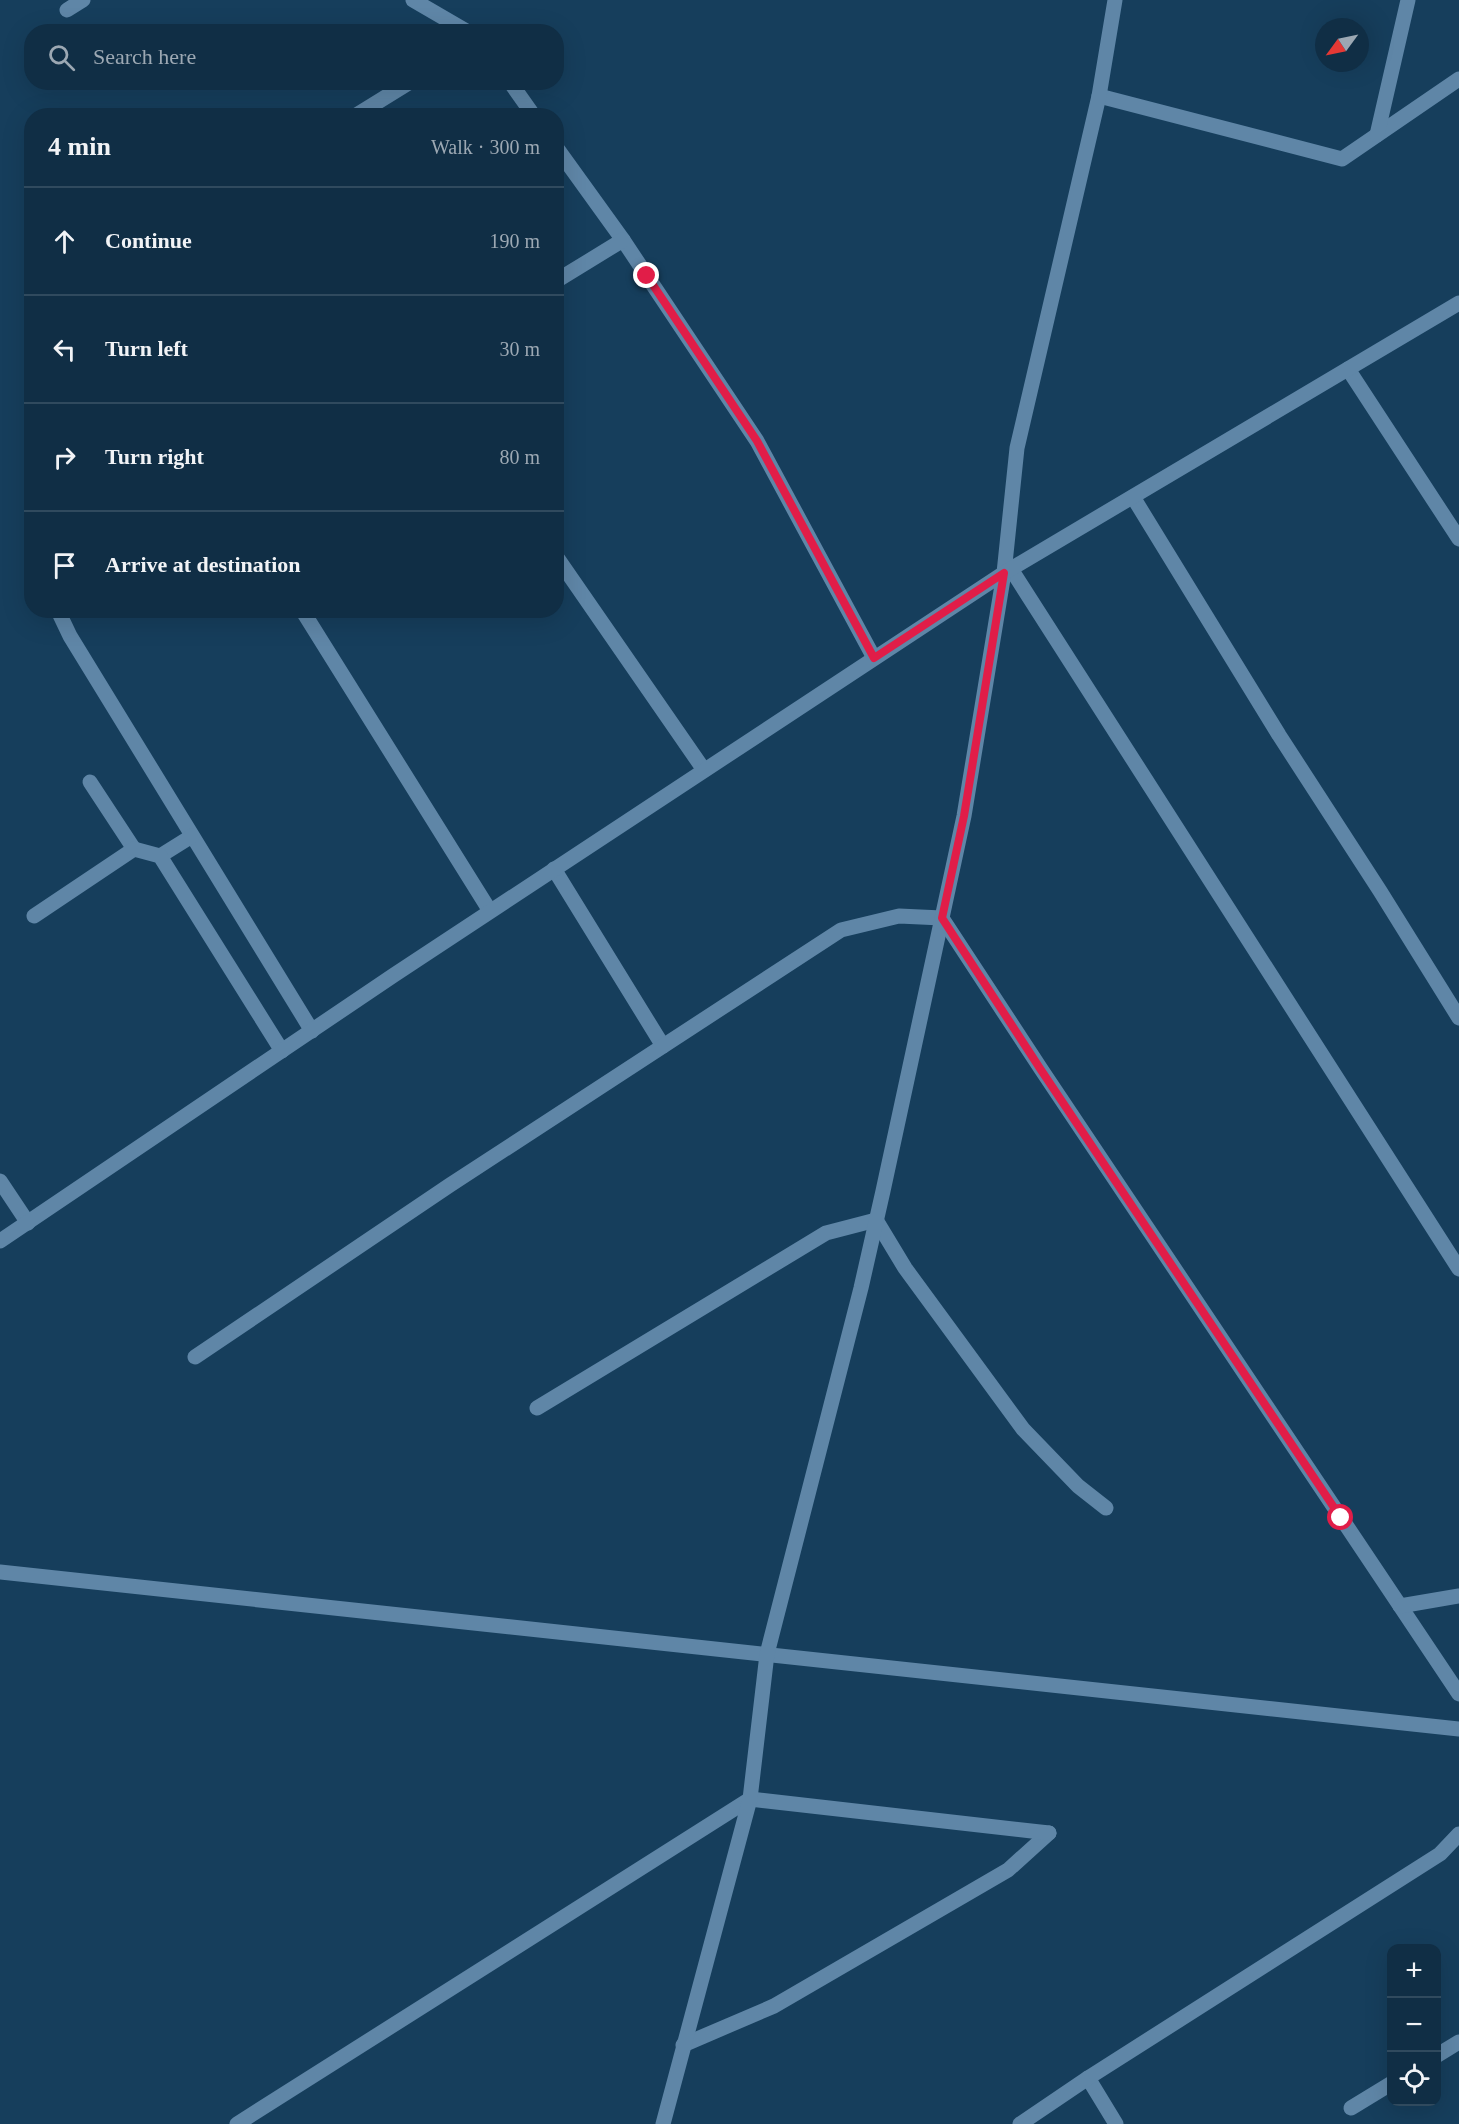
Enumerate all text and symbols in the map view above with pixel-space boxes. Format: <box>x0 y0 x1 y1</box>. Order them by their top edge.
north arrow <box>1315 18 1369 72</box>
search box <box>24 24 564 90</box>
icon: search <box>45 41 78 74</box>
text: Search here <box>93 44 196 69</box>
text: 4 min <box>48 132 111 161</box>
text: Walk · 300 m <box>431 136 540 158</box>
icon: ahead <box>48 225 81 258</box>
text: Continue <box>105 228 192 253</box>
text: 190 m <box>489 230 540 252</box>
route end <box>633 262 659 288</box>
icon: left <box>48 333 81 366</box>
text: Turn left <box>105 336 188 361</box>
text: 30 m <box>499 338 540 360</box>
icon: right <box>48 441 81 474</box>
text: Turn right <box>105 444 204 469</box>
text: 80 m <box>499 446 540 468</box>
icon: arrive <box>48 549 81 582</box>
text: Arrive at destination <box>105 552 301 577</box>
route start <box>1327 1504 1353 1530</box>
map controls <box>1387 1944 1441 2106</box>
button: + <box>1387 1944 1441 1998</box>
button: − <box>1387 1998 1441 2052</box>
button: locate <box>1387 2052 1441 2106</box>

